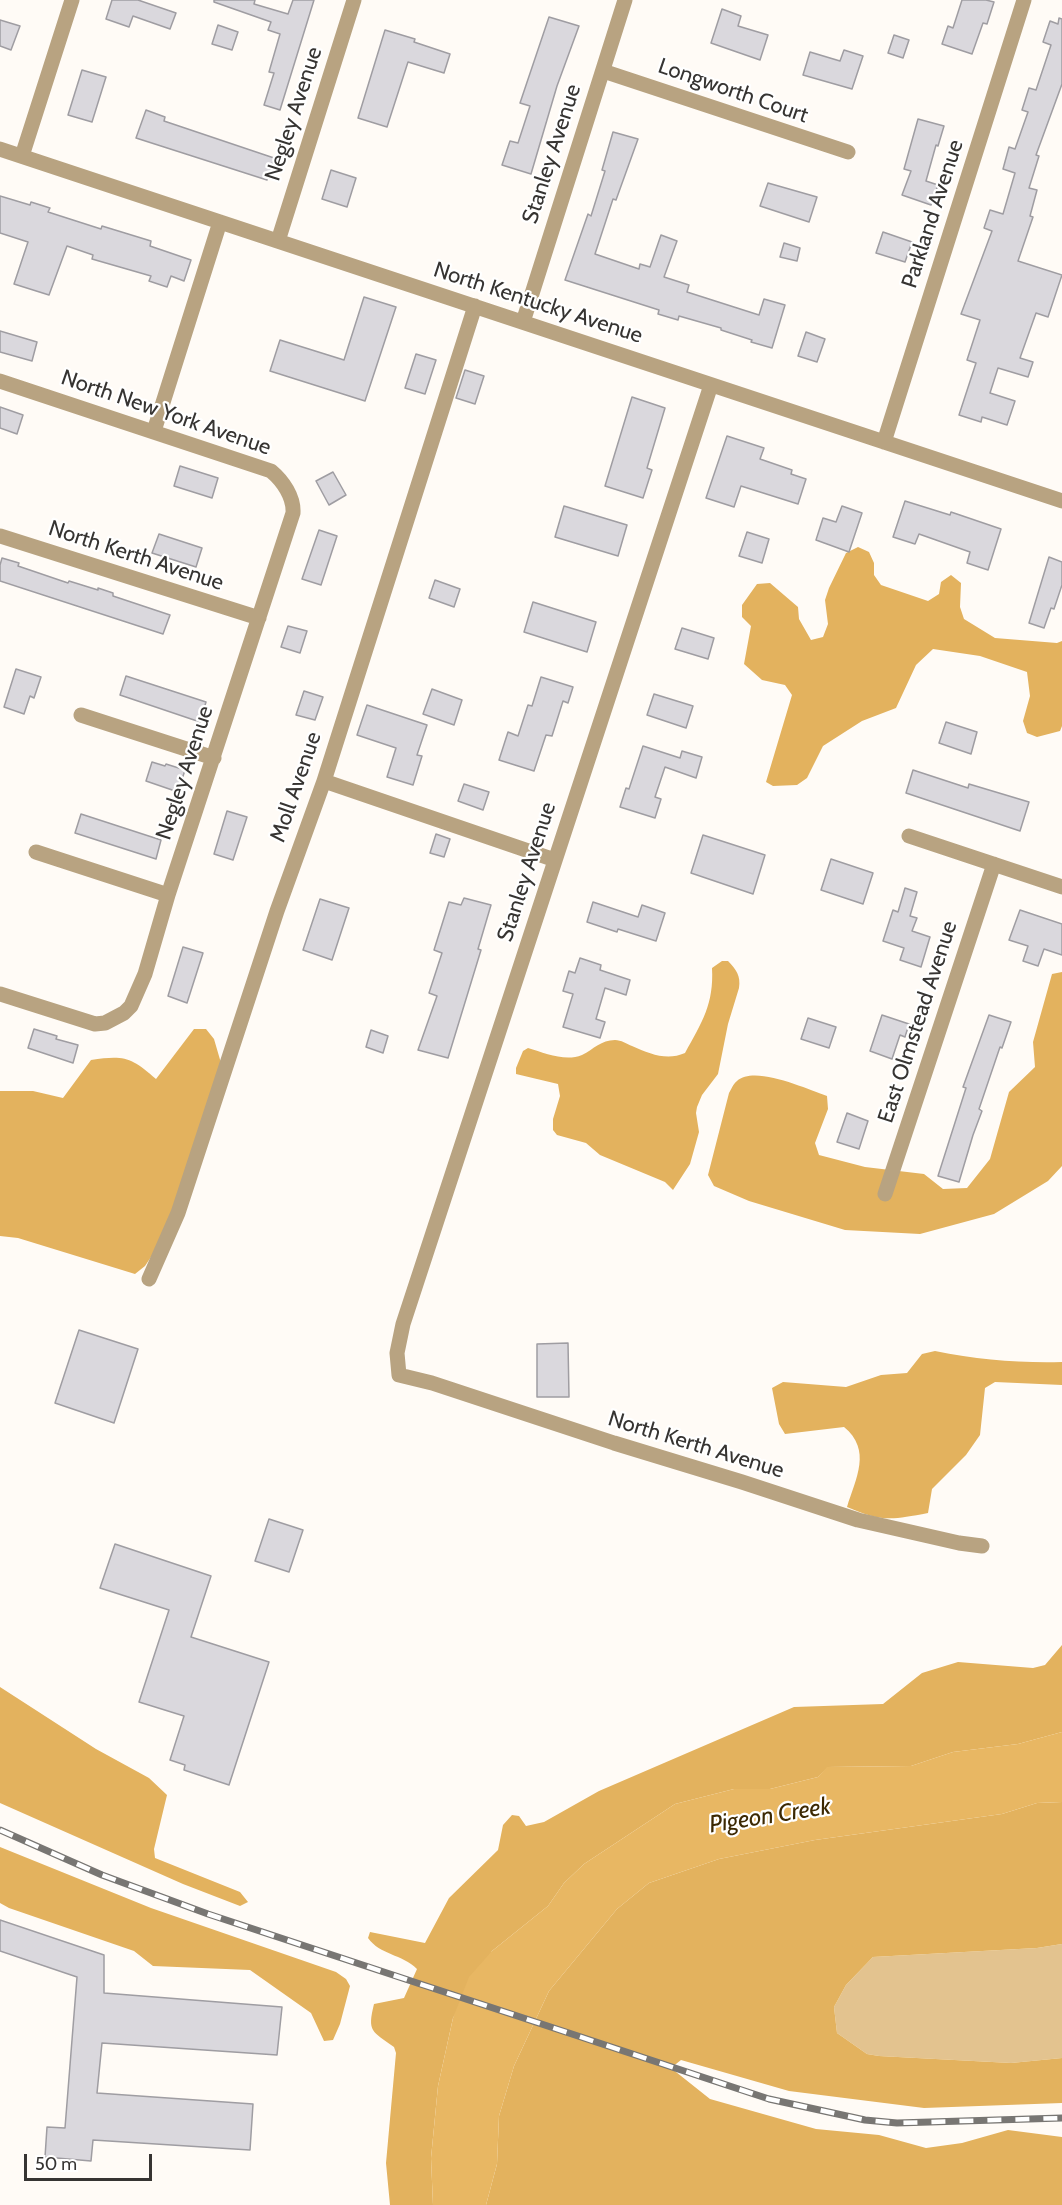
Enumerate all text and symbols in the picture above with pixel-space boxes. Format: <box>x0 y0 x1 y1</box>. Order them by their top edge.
street label: Negley Avenue <box>260 44 328 184</box>
street label: Longworth Court <box>655 53 811 129</box>
street label: Stanley Avenue <box>517 81 587 227</box>
street label: Parkland Avenue <box>897 136 969 292</box>
street label: North Kentucky Avenue <box>430 257 646 349</box>
street label: North New York Avenue <box>58 365 274 461</box>
street label: North Kerth Avenue <box>45 515 227 597</box>
street label: Negley Avenue <box>151 703 219 843</box>
street label: Moll Avenue <box>265 728 327 846</box>
street label: Stanley Avenue <box>492 799 562 945</box>
street label: East Olmstead Avenue <box>873 918 963 1126</box>
street label: North Kerth Avenue <box>605 1406 787 1484</box>
water label: Pigeon Creek <box>707 1792 833 1840</box>
scale bar <box>27 2142 154 2180</box>
text: 50 m <box>35 2153 77 2175</box>

